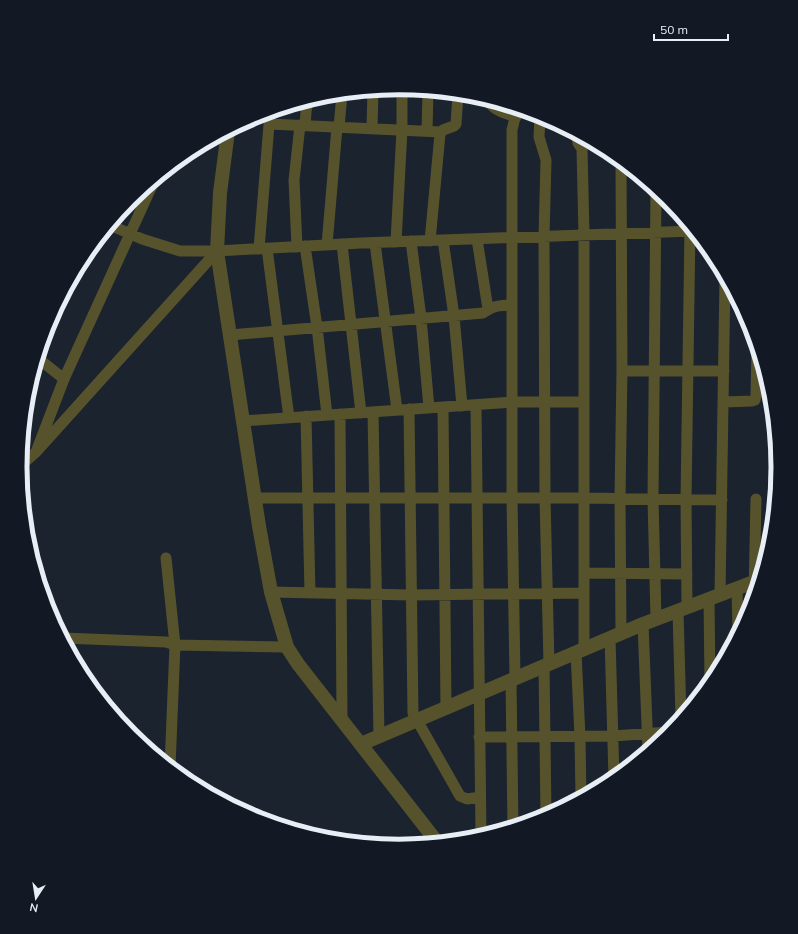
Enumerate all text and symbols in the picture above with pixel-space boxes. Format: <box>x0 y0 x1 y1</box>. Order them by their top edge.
scale bar <box>654 16 728 42</box>
text: 50 m <box>660 22 688 37</box>
north arrow <box>16 878 56 918</box>
text: N <box>28 900 39 915</box>

